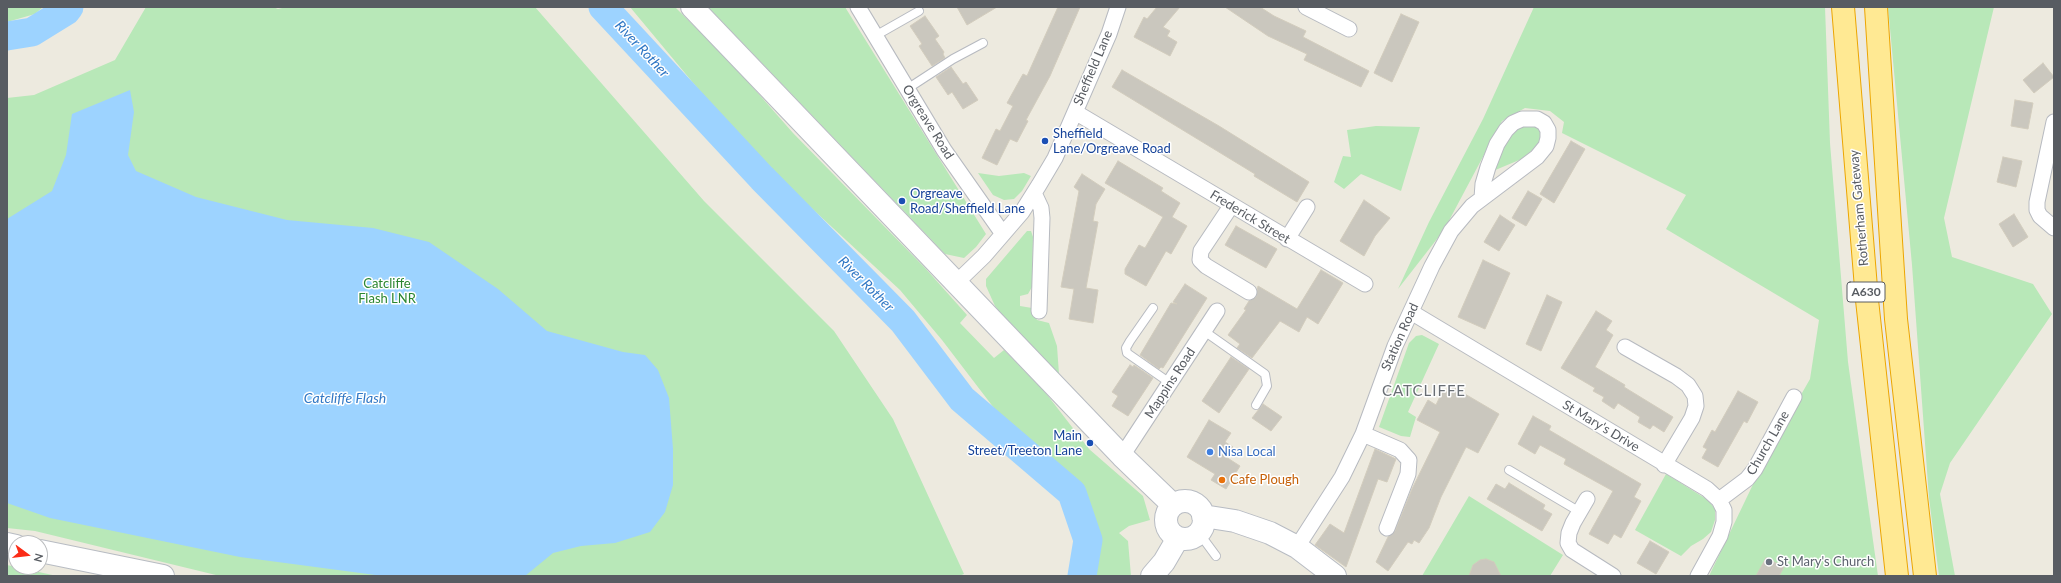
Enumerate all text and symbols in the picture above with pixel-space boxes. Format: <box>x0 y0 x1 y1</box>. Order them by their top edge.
water label: River Rother <box>612 17 672 81</box>
street label: Sheffield Lane <box>1070 28 1116 108</box>
street label: Orgreave Road <box>899 82 957 162</box>
place label: Sheffield Lane/Orgreave Road <box>1053 126 1171 157</box>
marker: Sheffield Lane/Orgreave Road <box>1040 136 1050 146</box>
street label: Rotherham Gateway <box>1846 149 1872 267</box>
place label: Orgreave Road/Sheffield Lane <box>910 186 1025 217</box>
street label: Frederick Street <box>1207 187 1293 247</box>
marker: Orgreave Road/Sheffield Lane <box>897 196 907 206</box>
water label: River Rother <box>835 253 897 315</box>
park label: Catcliffe Flash LNR <box>358 276 416 307</box>
road number: A630 <box>1847 282 1885 302</box>
street label: Station Road <box>1378 301 1422 373</box>
street label: Mappins Road <box>1141 345 1199 421</box>
district label: CATCLIFFE <box>1382 382 1466 400</box>
water label: Catcliffe Flash <box>304 390 386 406</box>
street label: St Mary's Drive <box>1560 397 1642 455</box>
street label: Church Lane <box>1743 408 1793 478</box>
place label: Main Street/Treeton Lane <box>968 428 1082 459</box>
marker: Main Street/Treeton Lane <box>1085 438 1095 448</box>
place label: Nisa Local <box>1218 444 1276 460</box>
marker: Nisa Local <box>1205 447 1215 457</box>
place label: Cafe Plough <box>1230 472 1299 488</box>
marker: Cafe Plough <box>1217 475 1227 485</box>
north arrow <box>8 535 48 575</box>
text: N <box>32 552 46 564</box>
place label: St Mary's Church <box>1777 554 1874 570</box>
marker: St Mary's Church <box>1764 557 1774 567</box>

